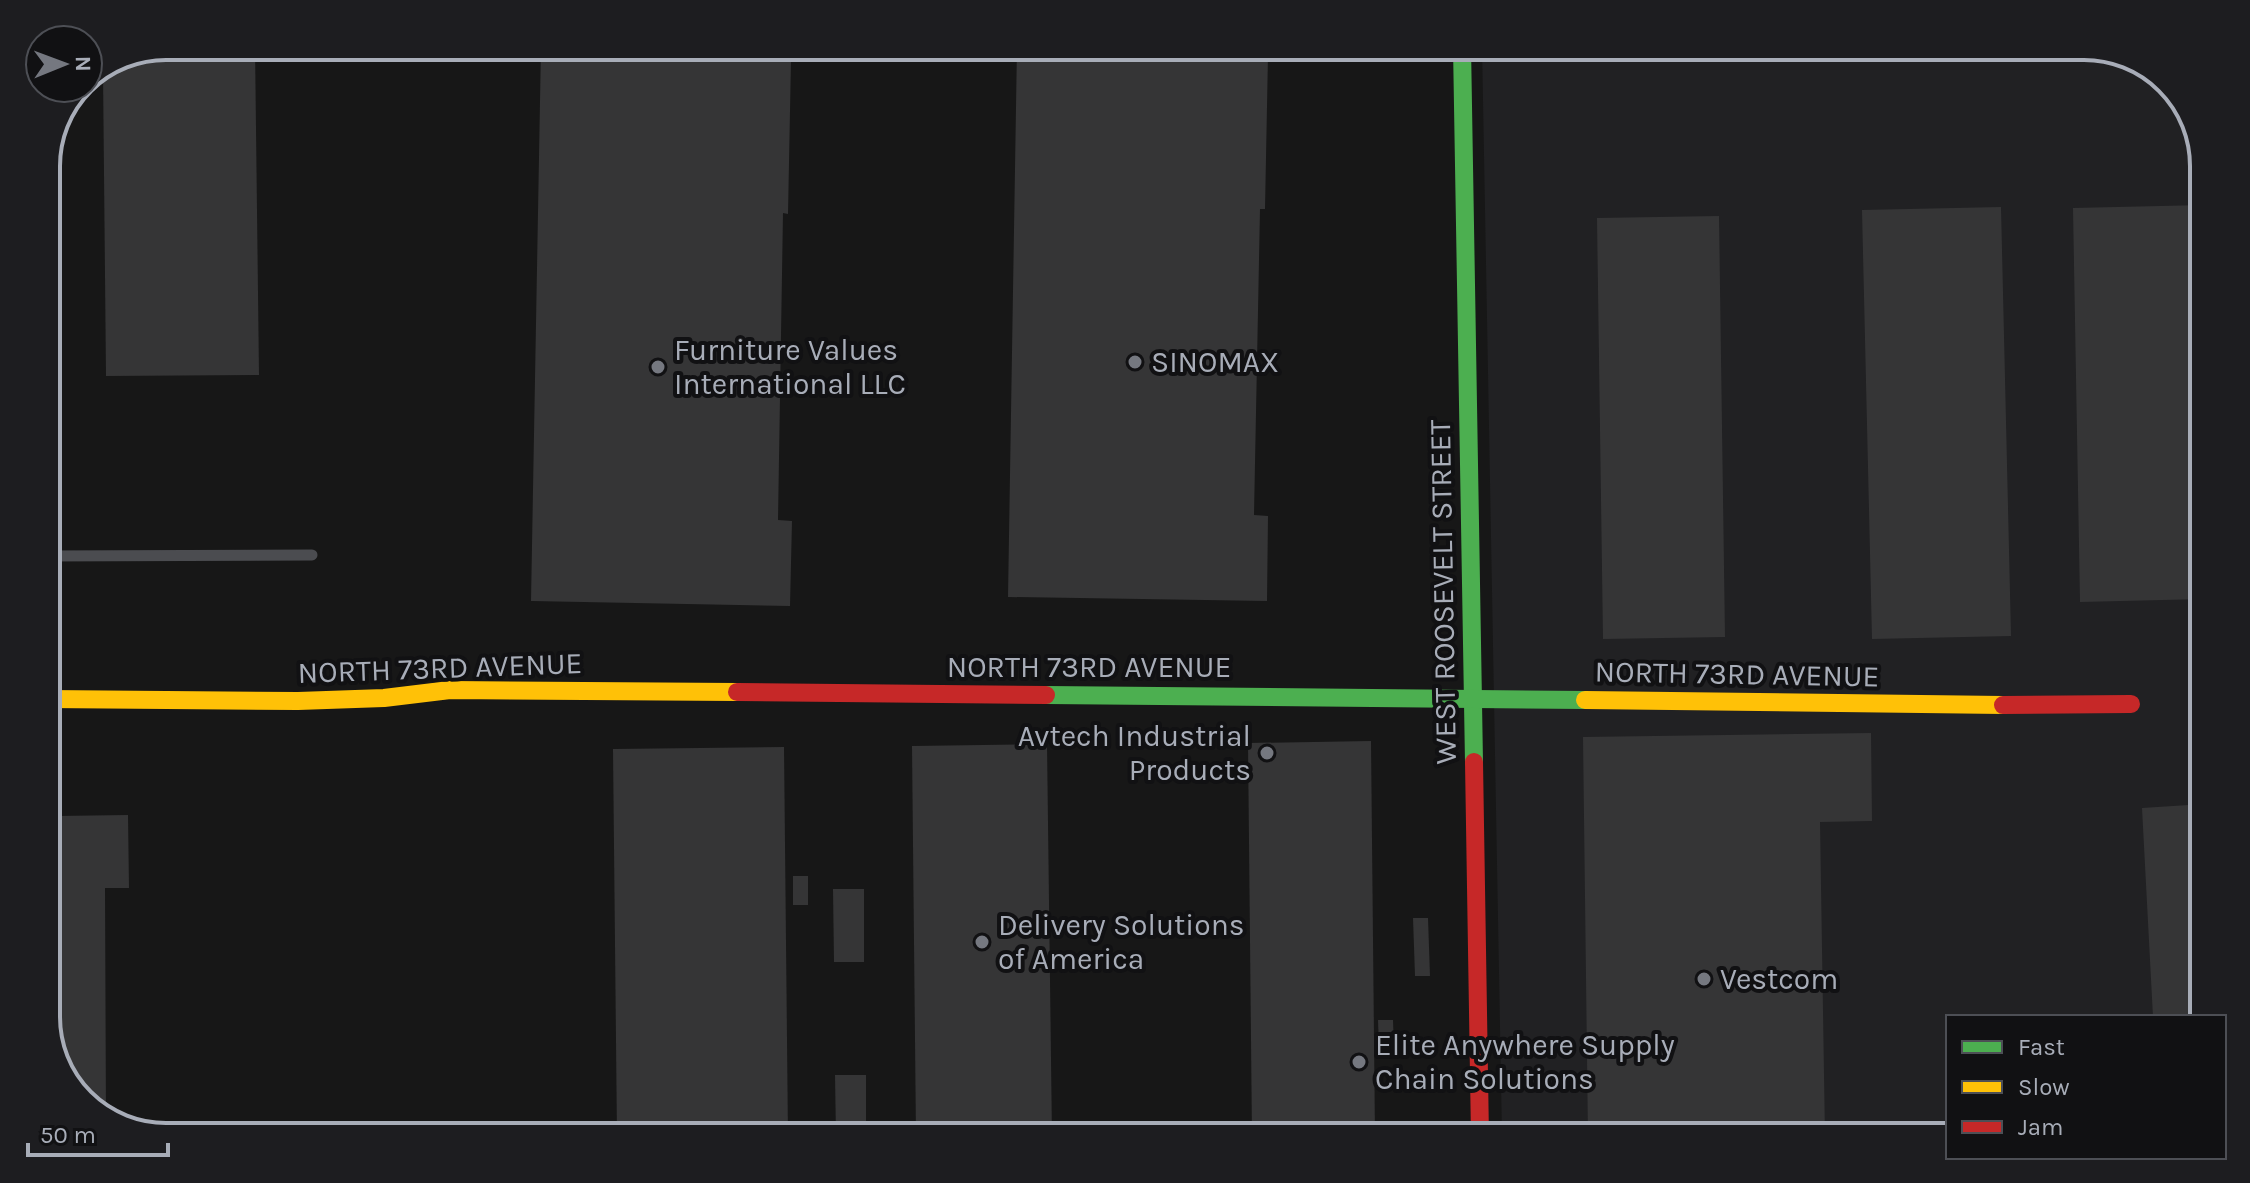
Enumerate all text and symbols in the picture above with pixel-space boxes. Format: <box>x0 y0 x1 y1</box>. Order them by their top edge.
north arrow <box>24 24 104 104</box>
text: N <box>70 56 96 72</box>
place label: Furniture Values International LLC <box>674 332 906 402</box>
place label: SINOMAX <box>1151 344 1279 380</box>
marker: SINOMAX <box>1126 353 1144 371</box>
marker: Furniture Values International LLC <box>649 358 667 376</box>
street label: WEST ROOSEVELT STREET <box>1422 419 1464 765</box>
street label: NORTH 73RD AVENUE <box>297 645 583 691</box>
street label: NORTH 73RD AVENUE <box>947 649 1231 685</box>
street label: NORTH 73RD AVENUE <box>1594 654 1880 694</box>
place label: Avtech Industrial Products <box>1018 718 1251 788</box>
marker: Avtech Industrial Products <box>1258 744 1276 762</box>
place label: Delivery Solutions of America <box>998 907 1245 977</box>
marker: Delivery Solutions of America <box>973 933 991 951</box>
place label: Vestcom <box>1720 961 1838 997</box>
marker: Vestcom <box>1695 970 1713 988</box>
legend <box>1946 1015 2226 1159</box>
place label: Elite Anywhere Supply Chain Solutions <box>1375 1027 1675 1097</box>
text: Fast <box>2018 1033 2065 1061</box>
marker: Elite Anywhere Supply Chain Solutions <box>1350 1053 1368 1071</box>
text: Slow <box>2018 1073 2070 1101</box>
scale bar <box>28 1107 168 1157</box>
text: Jam <box>2018 1113 2063 1141</box>
text: 50 m <box>40 1121 96 1149</box>

